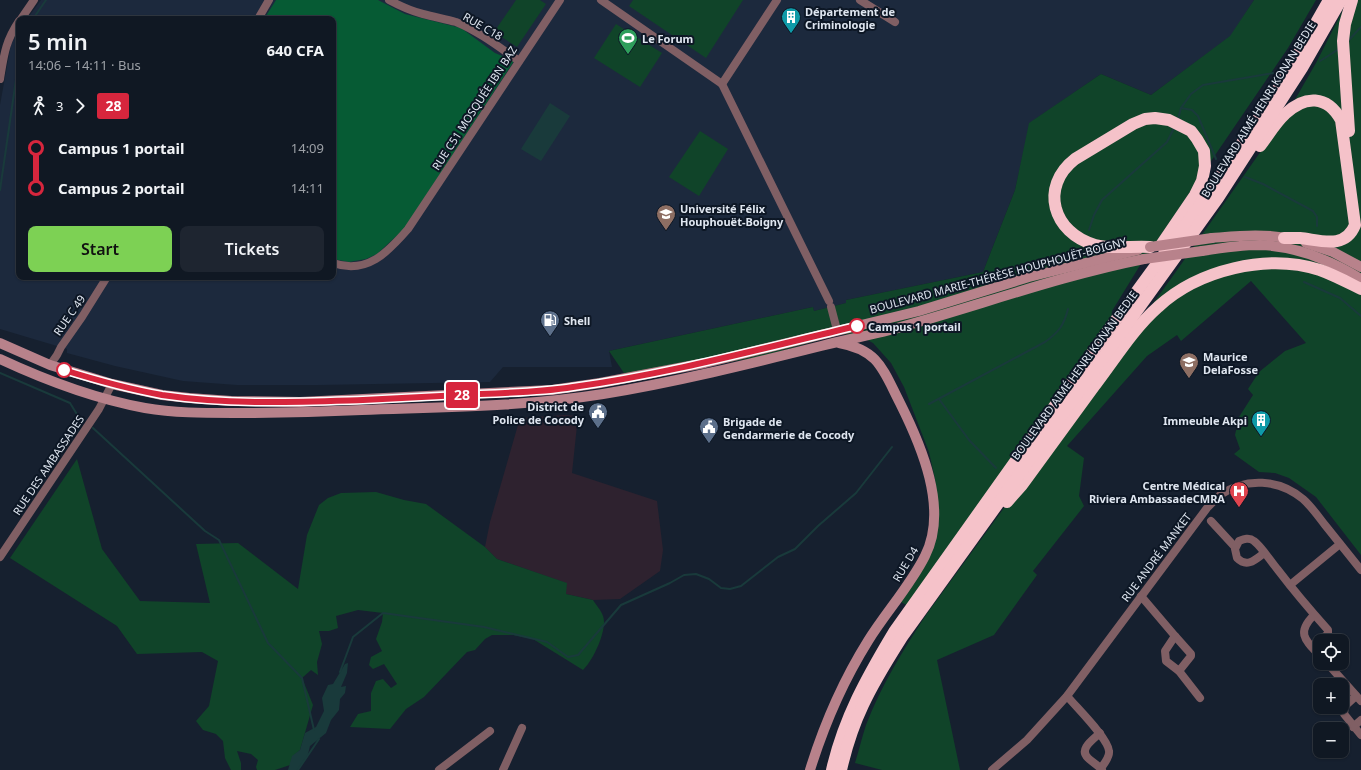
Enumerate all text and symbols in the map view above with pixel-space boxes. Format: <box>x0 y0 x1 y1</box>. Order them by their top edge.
place label: Département de Criminologie <box>805 4 895 32</box>
building icon: Département de Criminologie <box>780 6 802 34</box>
street label: RUE C18 <box>460 9 506 43</box>
street label: BOULEVARD AIMÉ HENRI KONAN BEDIE <box>1197 18 1319 200</box>
text: 5 min <box>28 26 88 56</box>
sports icon: Le Forum <box>617 27 639 55</box>
place label: Le Forum <box>642 31 693 46</box>
text: 640 CFA <box>266 40 324 60</box>
street label: RUE C51 MOSQUÉE IBN BAZ <box>428 43 520 173</box>
text: 14:06 – 14:11 · Bus <box>28 56 141 74</box>
icon: walk <box>28 95 50 117</box>
icon: forward <box>69 95 91 117</box>
text: 28 <box>105 96 121 115</box>
text: 3 <box>56 97 63 115</box>
text: Campus 1 portail <box>58 138 184 158</box>
text: 14:09 <box>291 139 324 157</box>
text: Campus 2 portail <box>58 178 184 198</box>
text: 14:11 <box>291 179 324 197</box>
place label: Université Félix Houphouët-Boigny <box>680 201 784 229</box>
school or university icon: Université Félix Houphouët-Boigny <box>655 203 677 231</box>
button: Start <box>28 226 172 272</box>
button: Tickets <box>180 226 324 272</box>
street label: BOULEVARD MARIE-THÉRÈSE HOUPHOUËT-BOIGNY <box>868 233 1129 317</box>
street label: BOULEVARD AIMÉ HENRI KONAN BEDIE <box>1008 288 1140 462</box>
street label: RUE C 49 <box>50 292 88 338</box>
fuel station icon: Shell <box>539 309 561 337</box>
place label: Shell <box>564 313 590 328</box>
marker: Campus 1 portail <box>849 318 865 334</box>
place label: Campus 1 portail <box>868 319 961 334</box>
place label: Maurice DelaFosse <box>1203 349 1258 377</box>
school or university icon: Maurice DelaFosse <box>1178 351 1200 379</box>
unlabelled marker <box>56 362 72 378</box>
line badge: 28 <box>444 382 480 408</box>
text: 28 <box>454 385 470 404</box>
place label: District de Police de Cocody <box>493 399 585 427</box>
public building icon: District de Police de Cocody <box>587 401 609 429</box>
building icon: Immeuble Akpi <box>1250 409 1272 437</box>
street label: RUE DES AMBASSADES <box>9 412 87 518</box>
place label: Immeuble Akpi <box>1163 413 1247 428</box>
place label: Brigade de Gendarmerie de Cocody <box>723 414 855 442</box>
public building icon: Brigade de Gendarmerie de Cocody <box>698 416 720 444</box>
place label: Centre Médical Riviera AmbassadeCMRA <box>1089 478 1225 506</box>
hospital icon: Centre Médical Riviera AmbassadeCMRA <box>1228 480 1250 508</box>
street label: RUE ANDRÉ MANKET <box>1118 510 1194 604</box>
street label: RUE D4 <box>889 543 922 584</box>
map controls <box>1313 634 1349 758</box>
button: locate <box>1313 634 1349 670</box>
button: + <box>1313 678 1349 714</box>
button: − <box>1313 722 1349 758</box>

